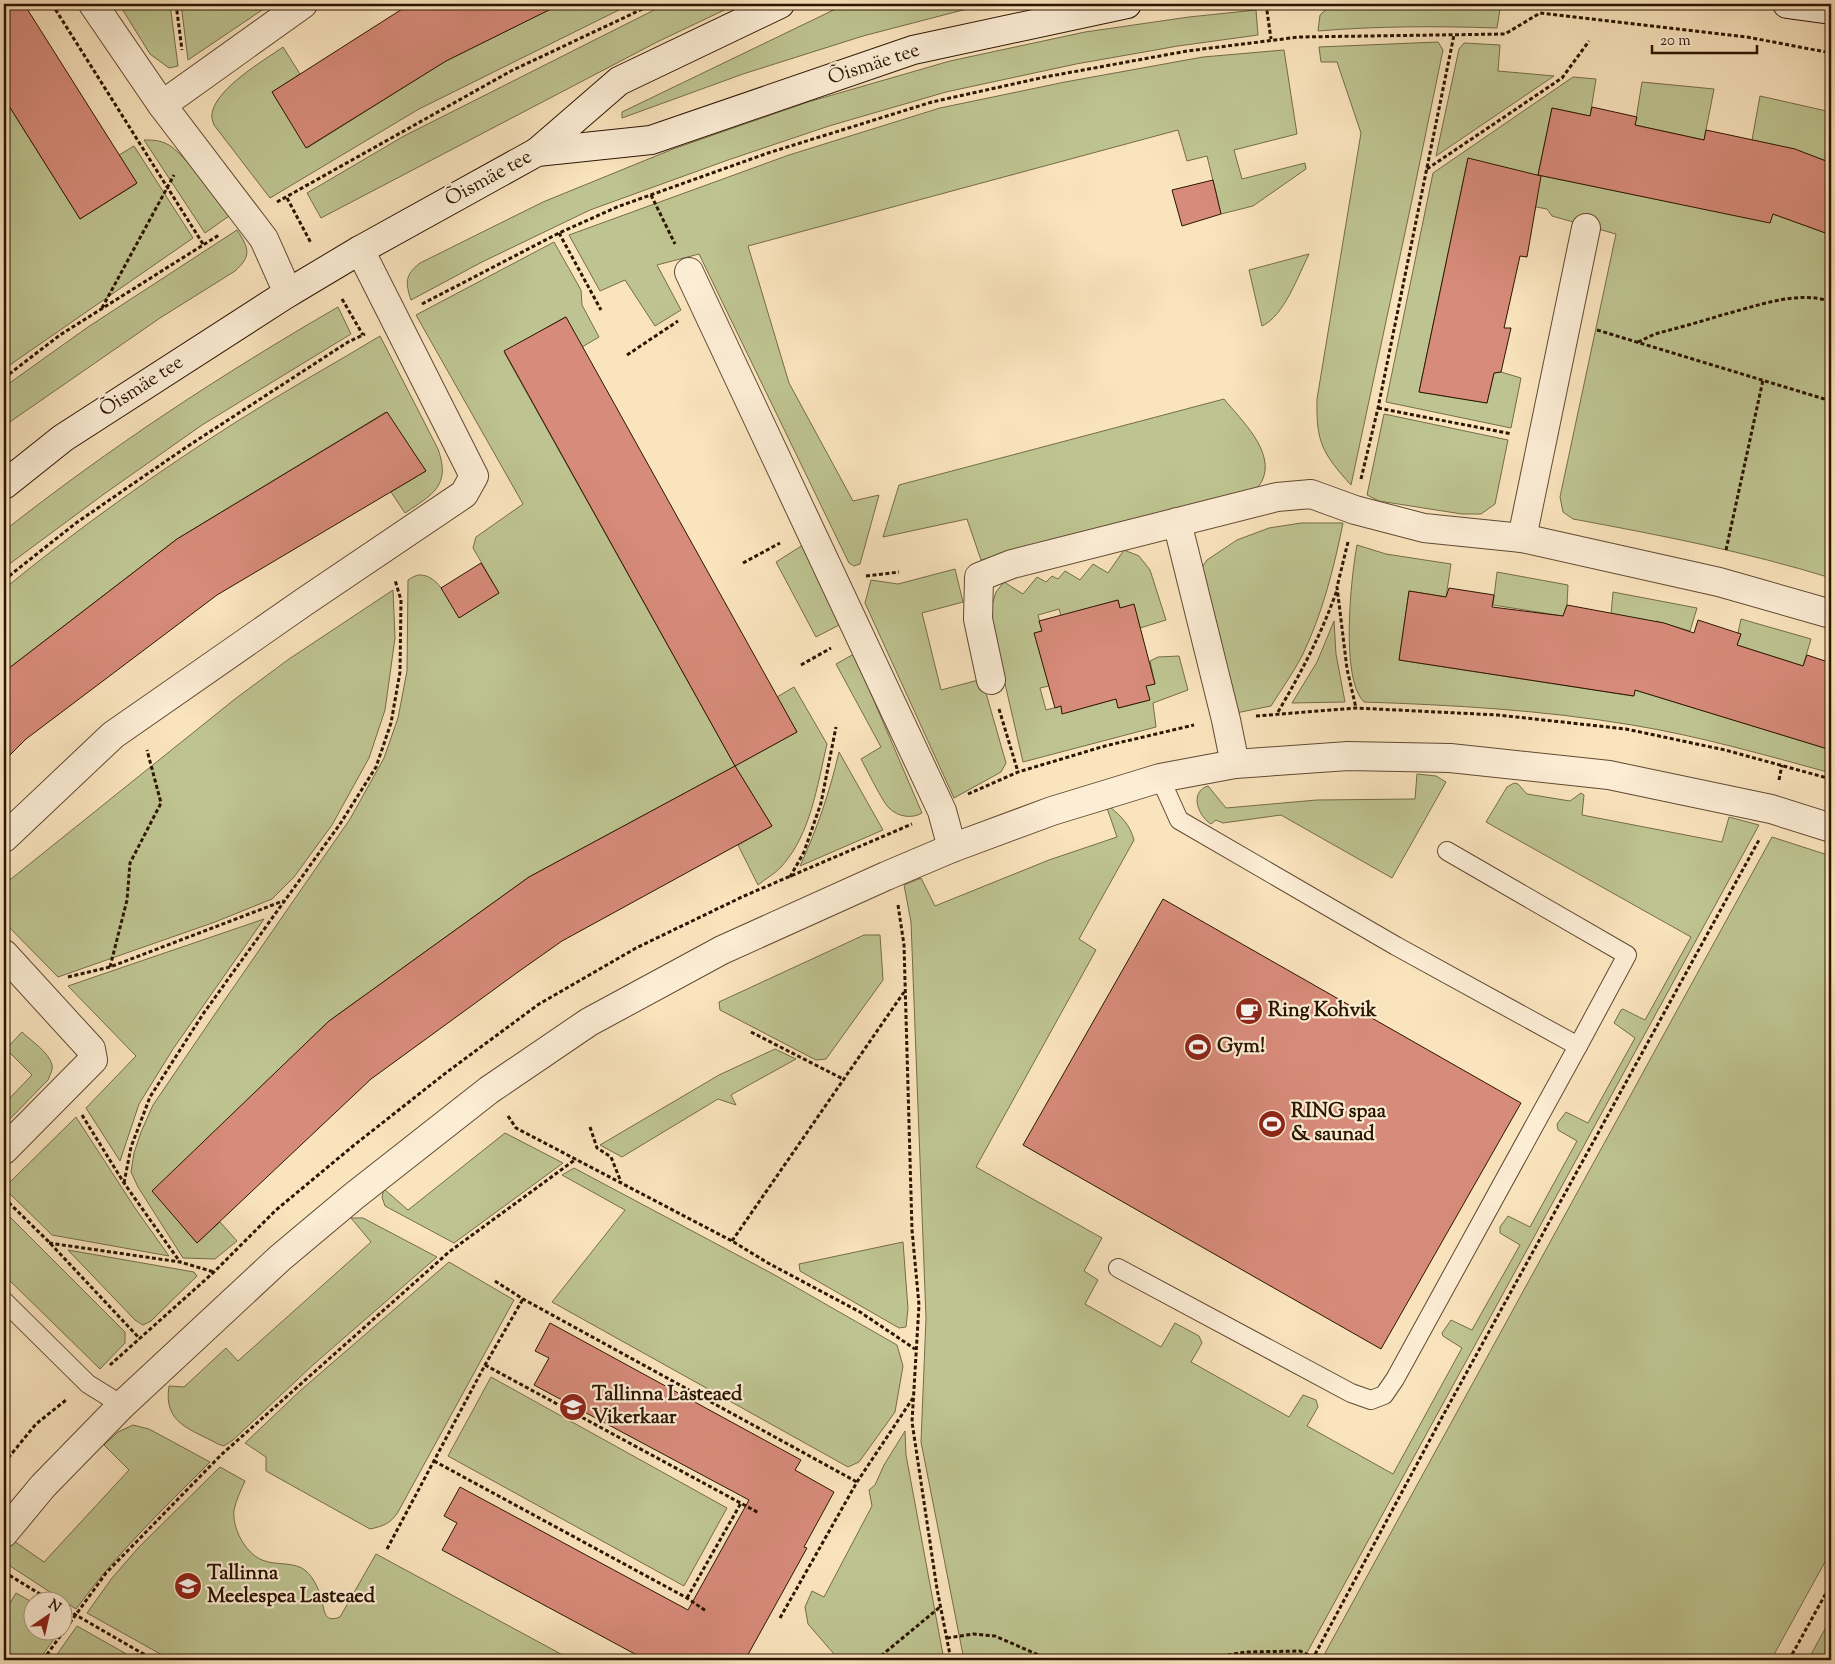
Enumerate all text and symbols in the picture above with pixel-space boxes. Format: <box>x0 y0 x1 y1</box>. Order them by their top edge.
scale bar <box>1652 22 1758 54</box>
text: 20 m <box>1660 31 1691 52</box>
street label: Õismäe tee <box>824 36 924 93</box>
street label: Õismäe tee <box>440 142 538 215</box>
street label: Õismäe tee <box>94 348 190 425</box>
cafe icon: Ring Kohvik <box>1234 996 1264 1026</box>
place label: Ring Kohvik <box>1268 997 1377 1026</box>
sports icon: Gym! <box>1183 1032 1213 1062</box>
place label: Gym! <box>1217 1033 1265 1062</box>
place label: RING spaa & saunad <box>1291 1098 1387 1150</box>
sports icon: RING spaa & saunad <box>1257 1109 1287 1139</box>
place label: Tallinna Lasteaed Vikerkaar <box>592 1381 743 1433</box>
school or university icon: Tallinna Lasteaed Vikerkaar <box>558 1392 588 1422</box>
place label: Tallinna Meelespea Lasteaed <box>207 1560 376 1612</box>
school or university icon: Tallinna Meelespea Lasteaed <box>173 1571 203 1601</box>
north arrow <box>22 1592 72 1642</box>
text: N <box>44 1595 64 1618</box>

